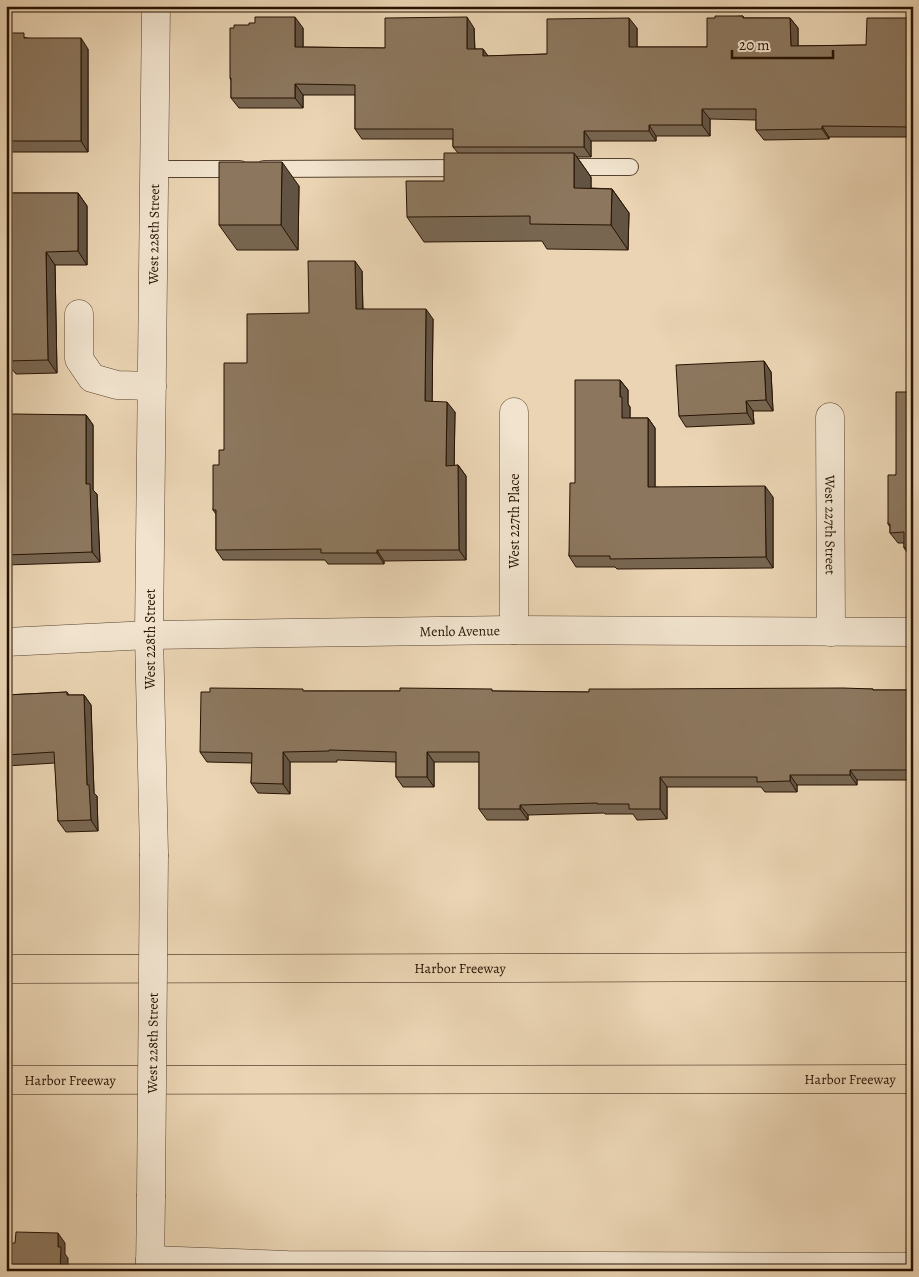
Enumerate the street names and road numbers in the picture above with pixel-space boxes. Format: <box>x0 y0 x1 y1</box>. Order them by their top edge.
street label: West 228th Street <box>144 183 164 286</box>
street label: West 227th Place <box>505 474 524 570</box>
street label: West 227th Street <box>820 474 840 575</box>
street label: West 228th Street <box>141 588 160 690</box>
street label: Menlo Avenue <box>419 621 500 641</box>
street label: Harbor Freeway <box>414 959 506 978</box>
street label: West 228th Street <box>143 992 163 1094</box>
street label: Harbor Freeway <box>804 1070 896 1089</box>
street label: Harbor Freeway <box>24 1071 116 1090</box>

